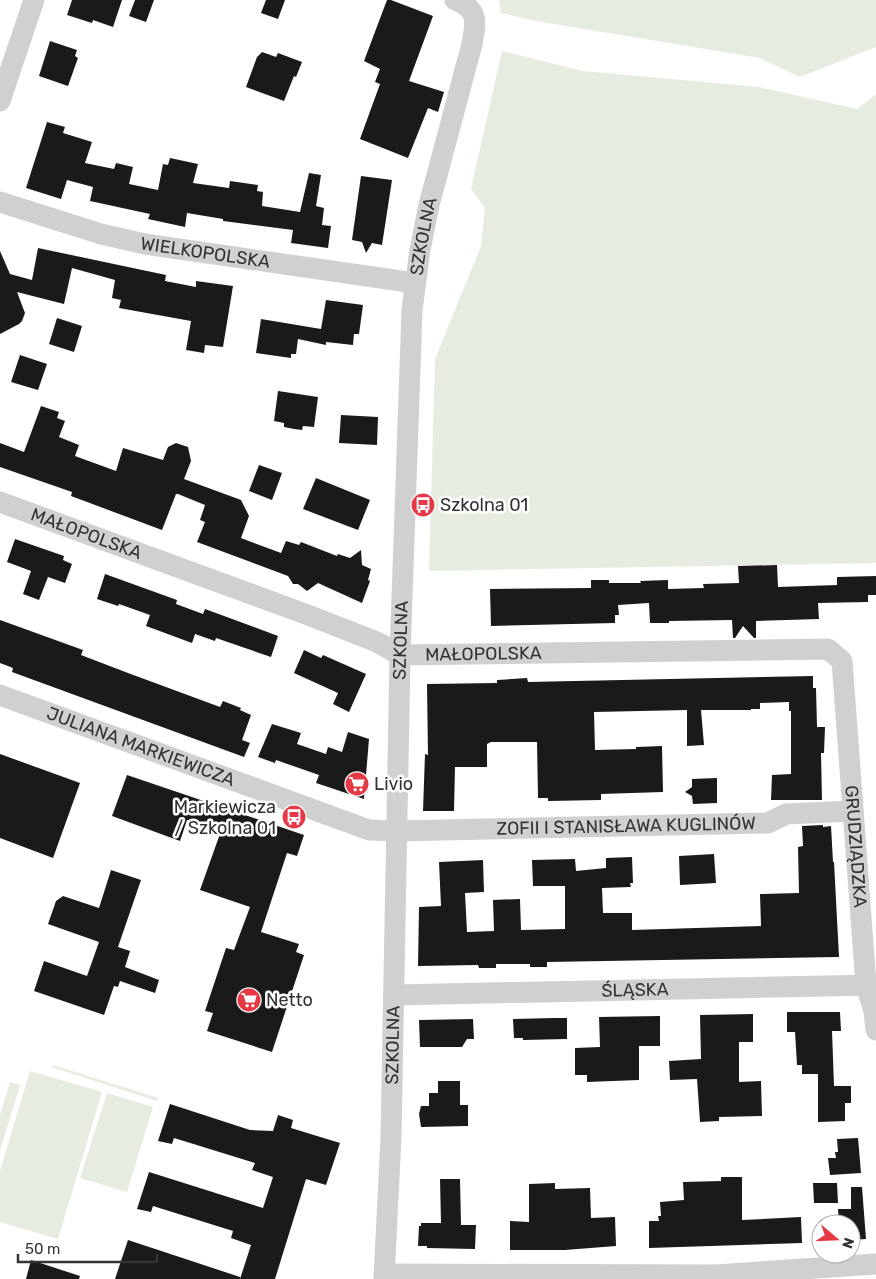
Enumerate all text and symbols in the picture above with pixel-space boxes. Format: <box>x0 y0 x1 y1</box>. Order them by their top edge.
street label: SZKOLNA <box>406 195 442 277</box>
street label: WIELKOPOLSKA <box>139 232 272 273</box>
bus stop icon: Szkolna 01 <box>410 492 436 518</box>
place label: Szkolna 01 <box>440 494 528 516</box>
street label: MAŁOPOLSKA <box>28 503 145 564</box>
street label: SZKOLNA <box>389 600 413 680</box>
street label: MAŁOPOLSKA <box>425 642 542 666</box>
street label: JULIANA MARKIEWICZA <box>44 702 238 791</box>
supermarket icon: Livio <box>344 771 370 797</box>
place label: Livio <box>374 773 413 795</box>
street label: GRUDZIĄDZKA <box>840 784 871 908</box>
place label: Markiewicza / Szkolna 01 <box>174 796 276 839</box>
bus stop icon: Markiewicza / Szkolna 01 <box>281 804 307 830</box>
street label: ZOFII I STANISŁAWA KUGLINÓW <box>496 812 756 840</box>
street label: ŚLĄSKA <box>601 978 669 1002</box>
supermarket icon: Netto <box>236 987 262 1013</box>
place label: Netto <box>266 989 313 1011</box>
street label: SZKOLNA <box>381 1005 404 1085</box>
north arrow <box>811 1214 861 1264</box>
scale bar <box>18 1232 156 1264</box>
text: N <box>838 1236 857 1251</box>
text: 50 m <box>25 1240 60 1258</box>

